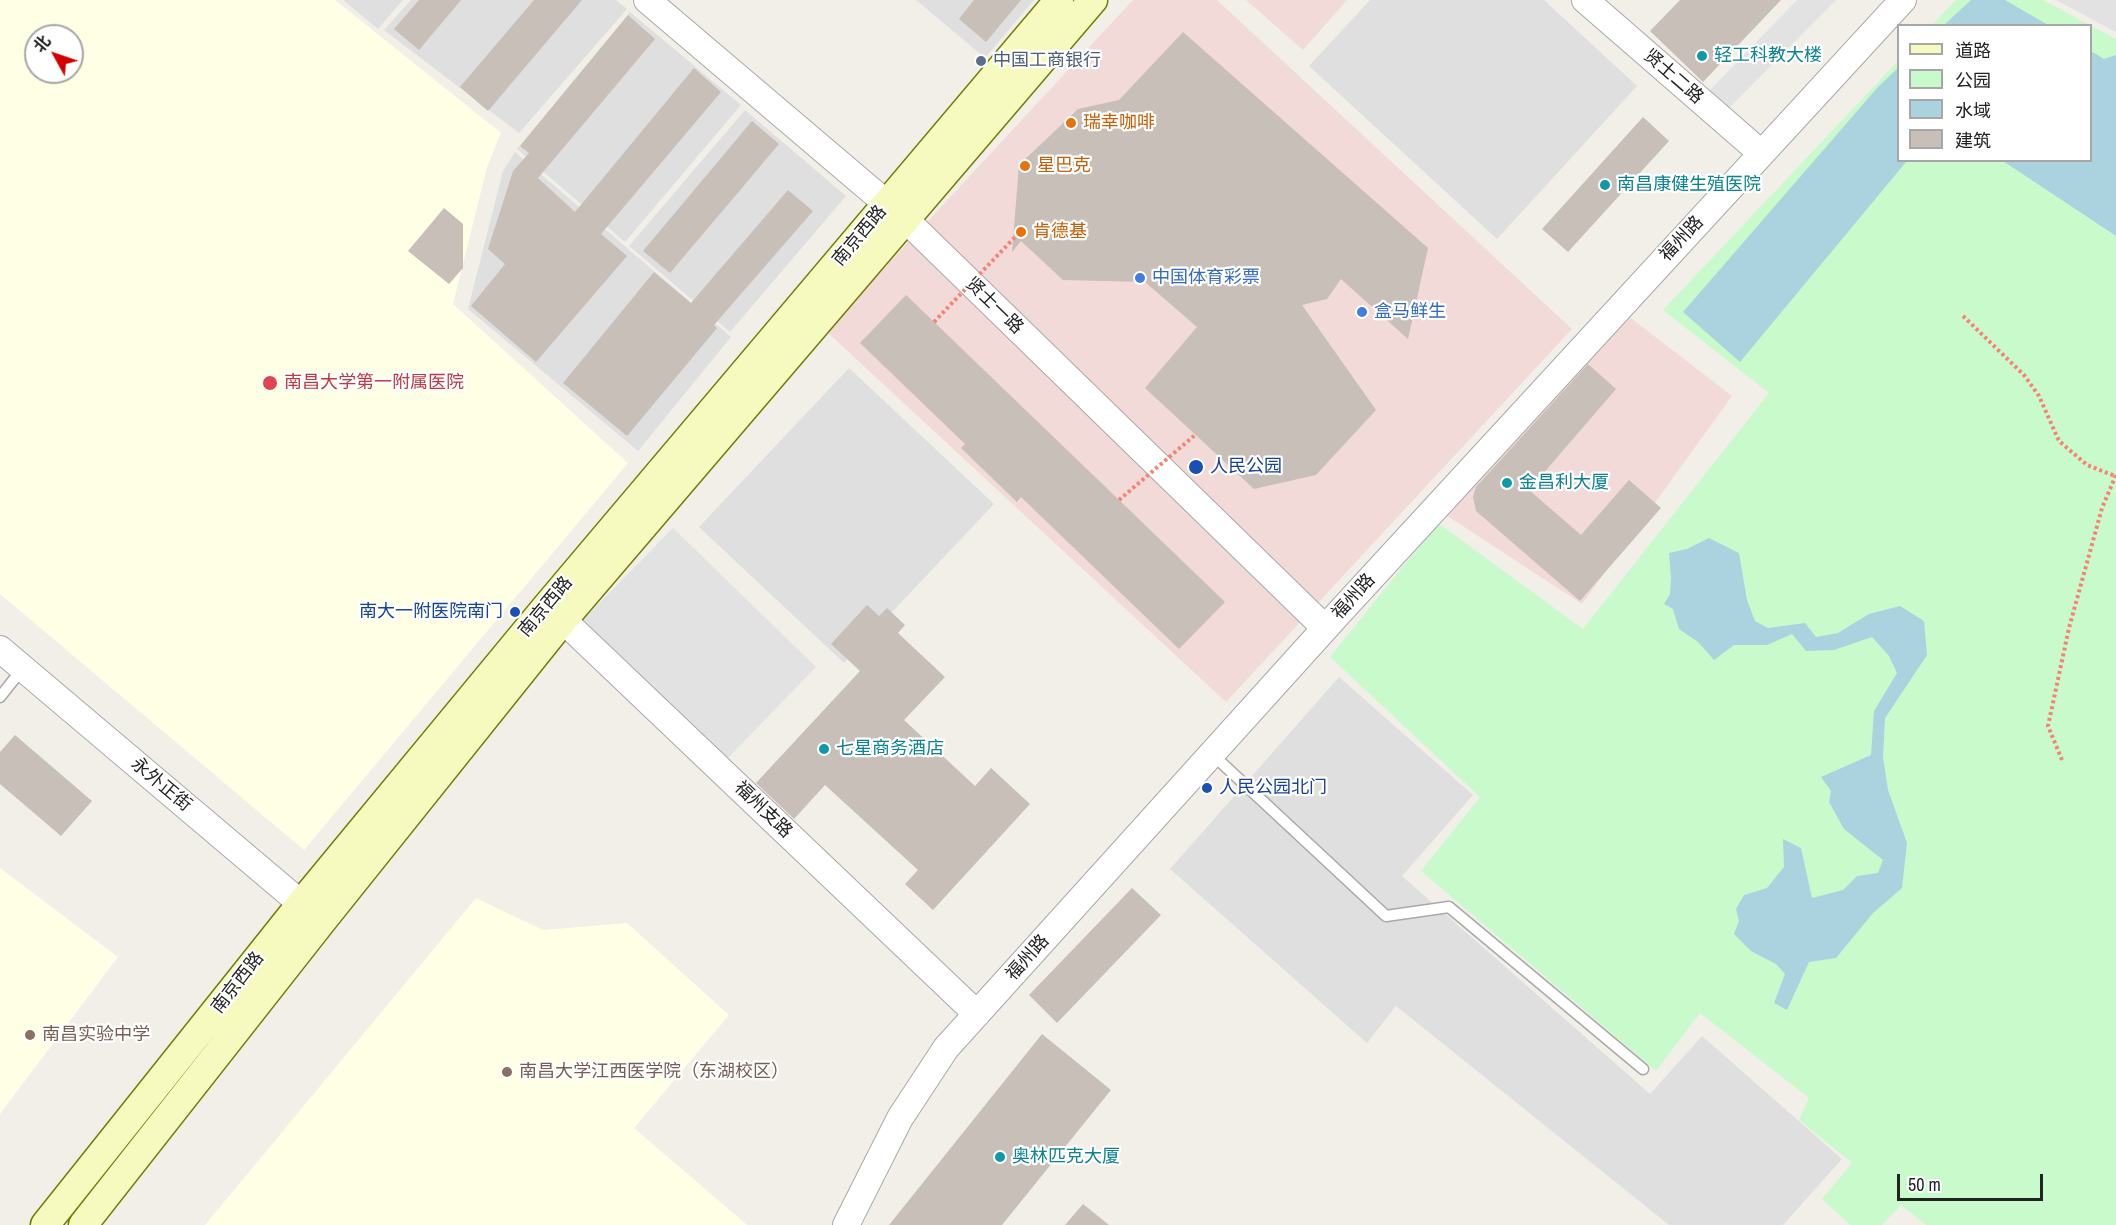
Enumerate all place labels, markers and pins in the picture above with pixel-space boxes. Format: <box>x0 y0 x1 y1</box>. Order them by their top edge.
place label: 轻工科教大楼 <box>1714 45 1822 67</box>
marker: 轻工科教大楼 <box>1695 49 1709 63</box>
place label: 中国工商银行 <box>993 50 1101 72</box>
marker: 中国工商银行 <box>974 54 988 68</box>
place label: 瑞幸咖啡 <box>1083 112 1155 134</box>
marker: 瑞幸咖啡 <box>1064 116 1078 130</box>
place label: 星巴克 <box>1037 155 1091 177</box>
marker: 星巴克 <box>1018 159 1032 173</box>
place label: 南昌康健生殖医院 <box>1617 174 1761 196</box>
marker: 南昌康健生殖医院 <box>1598 178 1612 192</box>
place label: 肯德基 <box>1033 221 1087 243</box>
marker: 肯德基 <box>1014 225 1028 239</box>
place label: 中国体育彩票 <box>1152 267 1260 289</box>
marker: 中国体育彩票 <box>1133 271 1147 285</box>
place label: 盒马鲜生 <box>1374 301 1446 323</box>
marker: 盒马鲜生 <box>1355 305 1369 319</box>
place label: 南昌大学第一附属医院 <box>284 372 464 394</box>
marker: 南昌大学第一附属医院 <box>261 374 279 392</box>
place label: 人民公园 <box>1210 456 1282 478</box>
marker: 人民公园 <box>1187 458 1205 476</box>
place label: 金昌利大厦 <box>1519 472 1609 494</box>
marker: 金昌利大厦 <box>1500 476 1514 490</box>
place label: 南大一附医院南门 <box>359 601 503 623</box>
marker: 南大一附医院南门 <box>508 605 522 619</box>
place label: 七星商务酒店 <box>836 738 944 760</box>
marker: 七星商务酒店 <box>817 742 831 756</box>
place label: 人民公园北门 <box>1219 777 1327 799</box>
marker: 人民公园北门 <box>1200 781 1214 795</box>
place label: 南昌实验中学 <box>42 1024 150 1046</box>
marker: 南昌实验中学 <box>23 1028 37 1042</box>
place label: 南昌大学江西医学院（东湖校区） <box>519 1061 789 1083</box>
marker: 南昌大学江西医学院（东湖校区） <box>500 1065 514 1079</box>
place label: 奥林匹克大厦 <box>1012 1146 1120 1168</box>
marker: 奥林匹克大厦 <box>993 1150 1007 1164</box>

